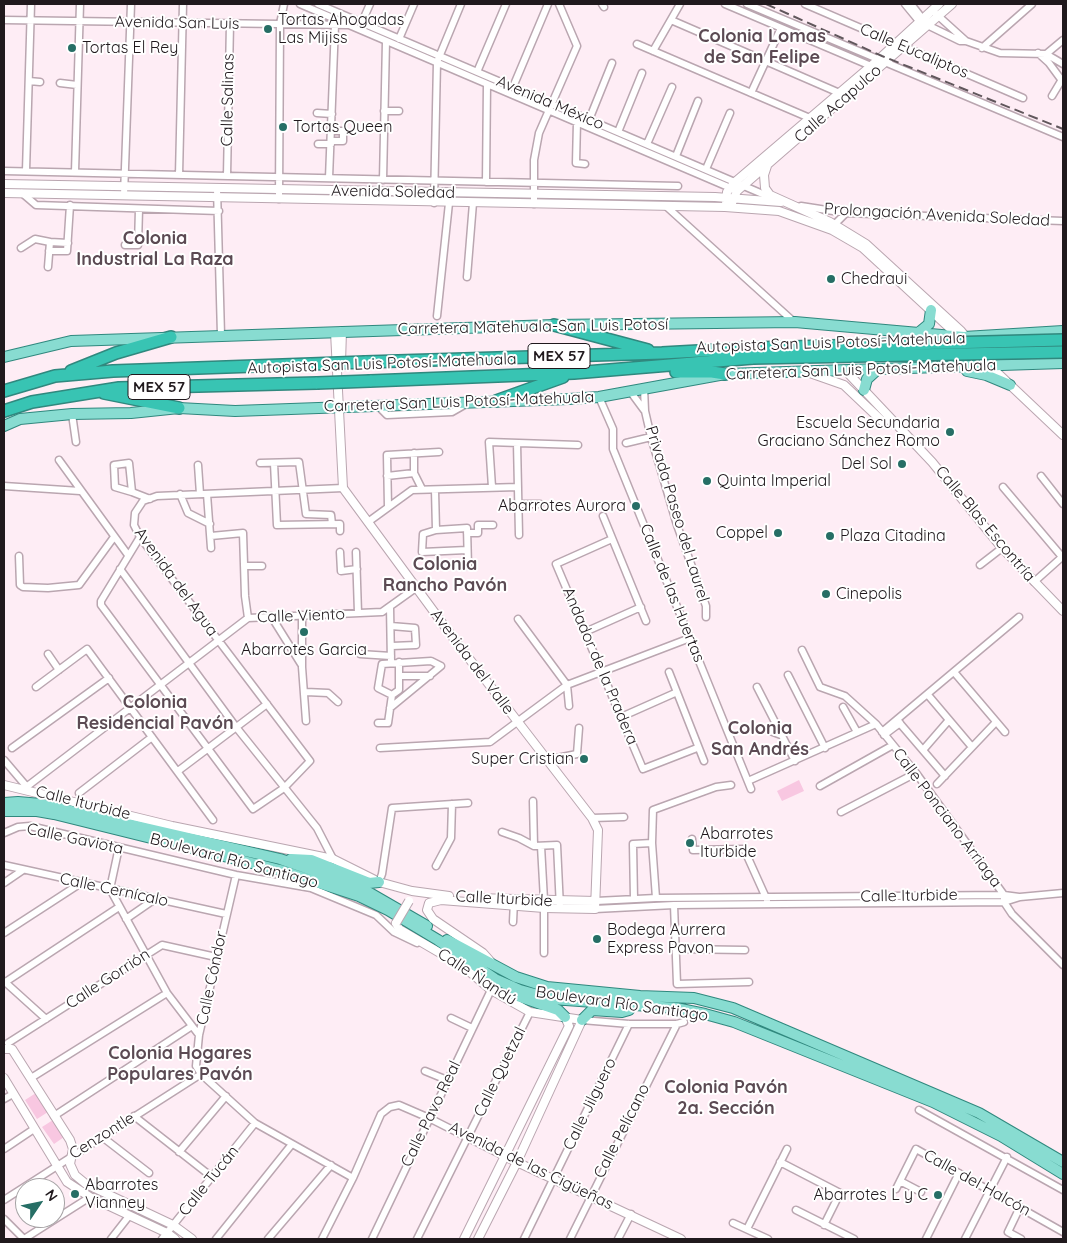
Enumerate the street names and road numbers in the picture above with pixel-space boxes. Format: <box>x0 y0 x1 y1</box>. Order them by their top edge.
street label: Avenida San Luis <box>115 12 239 34</box>
street label: Calle Eucaliptos <box>857 19 971 83</box>
street label: Calle Salinas <box>218 53 238 147</box>
street label: Calle Acapulco <box>790 61 886 147</box>
street label: Avenida México <box>493 72 607 134</box>
street label: Avenida Soledad <box>331 181 455 203</box>
street label: Prolongación Avenida Soledad <box>824 199 1050 231</box>
street label: Carretera Matehuala-San Luis Potosí <box>398 315 668 339</box>
street label: Autopista San Luis Potosí-Matehuala <box>696 329 966 357</box>
road number: MEX 57 <box>528 344 590 368</box>
street label: Autopista San Luis Potosí-Matehuala <box>247 350 517 378</box>
street label: Carretera San Luis Potosí-Matehuala <box>725 356 997 384</box>
road number: MEX 57 <box>128 374 190 400</box>
street label: Carretera San Luis Potosí-Matehuala <box>323 388 595 416</box>
street label: Privada Paseo del Laurel <box>641 424 713 604</box>
street label: Calle Blas Escontría <box>931 462 1039 586</box>
street label: Calle de las Huertas <box>635 521 709 665</box>
street label: Avenida del Agua <box>130 524 222 640</box>
street label: Andador de la Pradera <box>558 584 642 748</box>
street label: Calle Viento <box>257 605 345 627</box>
street label: Avenida del Valle <box>426 606 518 718</box>
street label: Calle Ponciano Arriaga <box>888 745 1006 891</box>
street label: Calle Iturbide <box>33 782 133 824</box>
street label: Calle Gaviota <box>25 819 125 859</box>
street label: Boulevard Río Santiago <box>148 829 320 893</box>
street label: Calle Cernícalo <box>58 869 170 911</box>
street label: Calle Iturbide <box>860 886 958 906</box>
street label: Calle Iturbide <box>455 887 553 911</box>
street label: Calle Cóndor <box>193 929 231 1027</box>
street label: Calle Ñandú <box>434 944 520 1010</box>
street label: Calle Gorrión <box>62 945 154 1013</box>
street label: Boulevard Río Santiago <box>535 982 709 1026</box>
street label: Calle Quetzal <box>470 1024 530 1120</box>
street label: Calle Jilguero <box>559 1055 621 1153</box>
street label: Calle Pavo Real <box>397 1058 465 1170</box>
street label: Calle Pelícano <box>590 1081 654 1181</box>
street label: Cenzontle <box>66 1108 138 1164</box>
street label: Avenida de las Cigüeñas <box>446 1118 616 1214</box>
street label: Calle Tucán <box>175 1142 243 1220</box>
street label: Calle del Halcón <box>920 1146 1034 1220</box>

